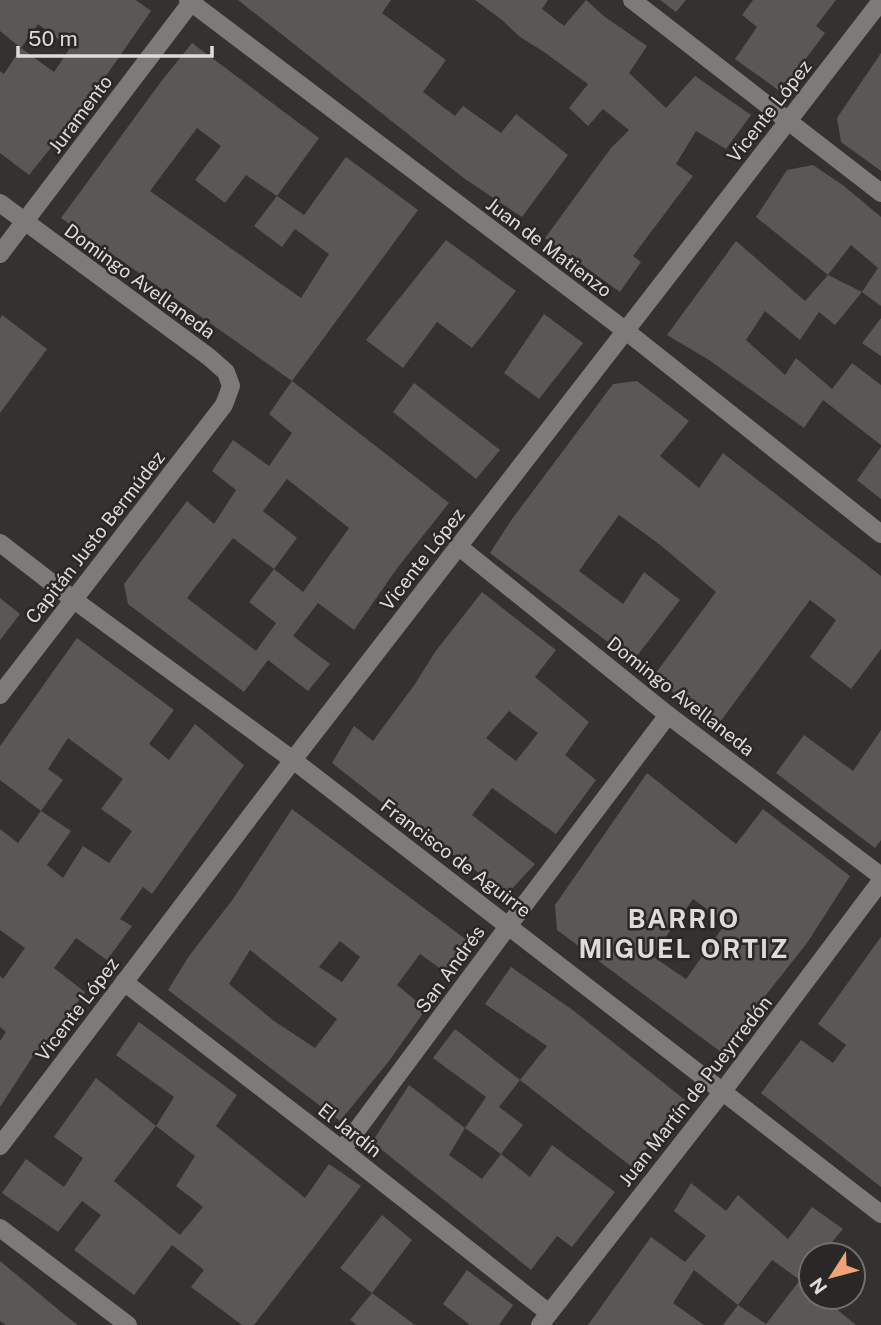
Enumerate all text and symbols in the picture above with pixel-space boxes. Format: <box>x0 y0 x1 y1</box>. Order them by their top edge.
scale bar <box>18 14 212 58</box>
text: 50 m <box>28 26 78 51</box>
street label: Vicente López <box>722 55 816 167</box>
street label: Juramento <box>44 71 116 157</box>
street label: Juan de Matienzo <box>482 193 616 301</box>
street label: Domingo Avellaneda <box>60 219 220 343</box>
street label: Capitán Justo Bermúdez <box>21 446 169 628</box>
street label: Vicente López <box>375 503 469 615</box>
street label: Domingo Avellaneda <box>603 632 759 760</box>
street label: Francisco de Aguirre <box>377 794 535 922</box>
district label: BARRIO MIGUEL ORTIZ <box>579 903 789 964</box>
street label: San Andrés <box>411 921 489 1017</box>
street label: Vicente López <box>31 953 123 1065</box>
street label: Juan Martín de Pueyrredón <box>614 992 776 1190</box>
street label: El Jardín <box>314 1098 386 1162</box>
north arrow <box>797 1241 867 1311</box>
text: N <box>805 1274 832 1298</box>

